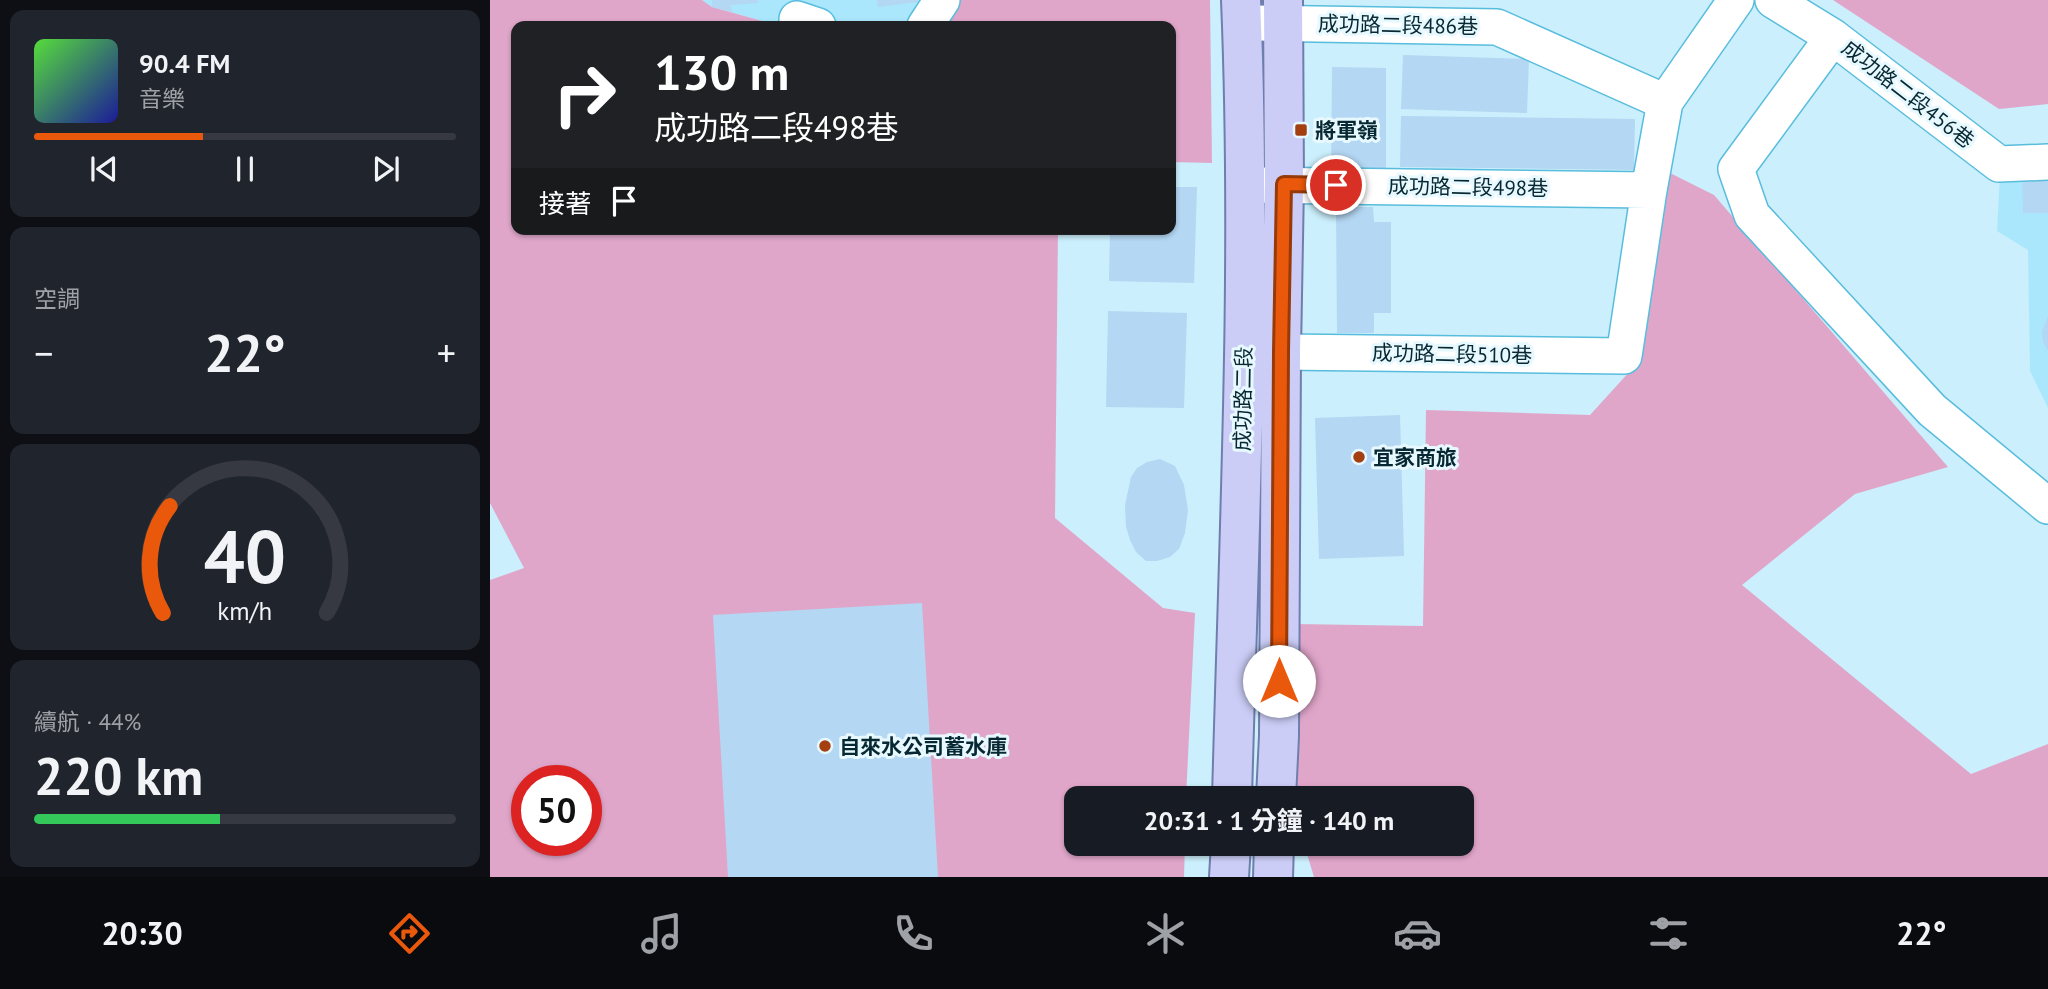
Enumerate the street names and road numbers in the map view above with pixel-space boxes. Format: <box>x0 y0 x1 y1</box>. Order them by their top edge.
street label: 成功路二段486巷 <box>1318 10 1478 40</box>
street label: 成功路二段456巷 <box>1837 34 1979 154</box>
street label: 成功路二段498巷 <box>1388 172 1548 202</box>
street label: 成功路二段510巷 <box>1372 339 1532 369</box>
street label: 成功路二段 <box>1229 346 1257 452</box>

